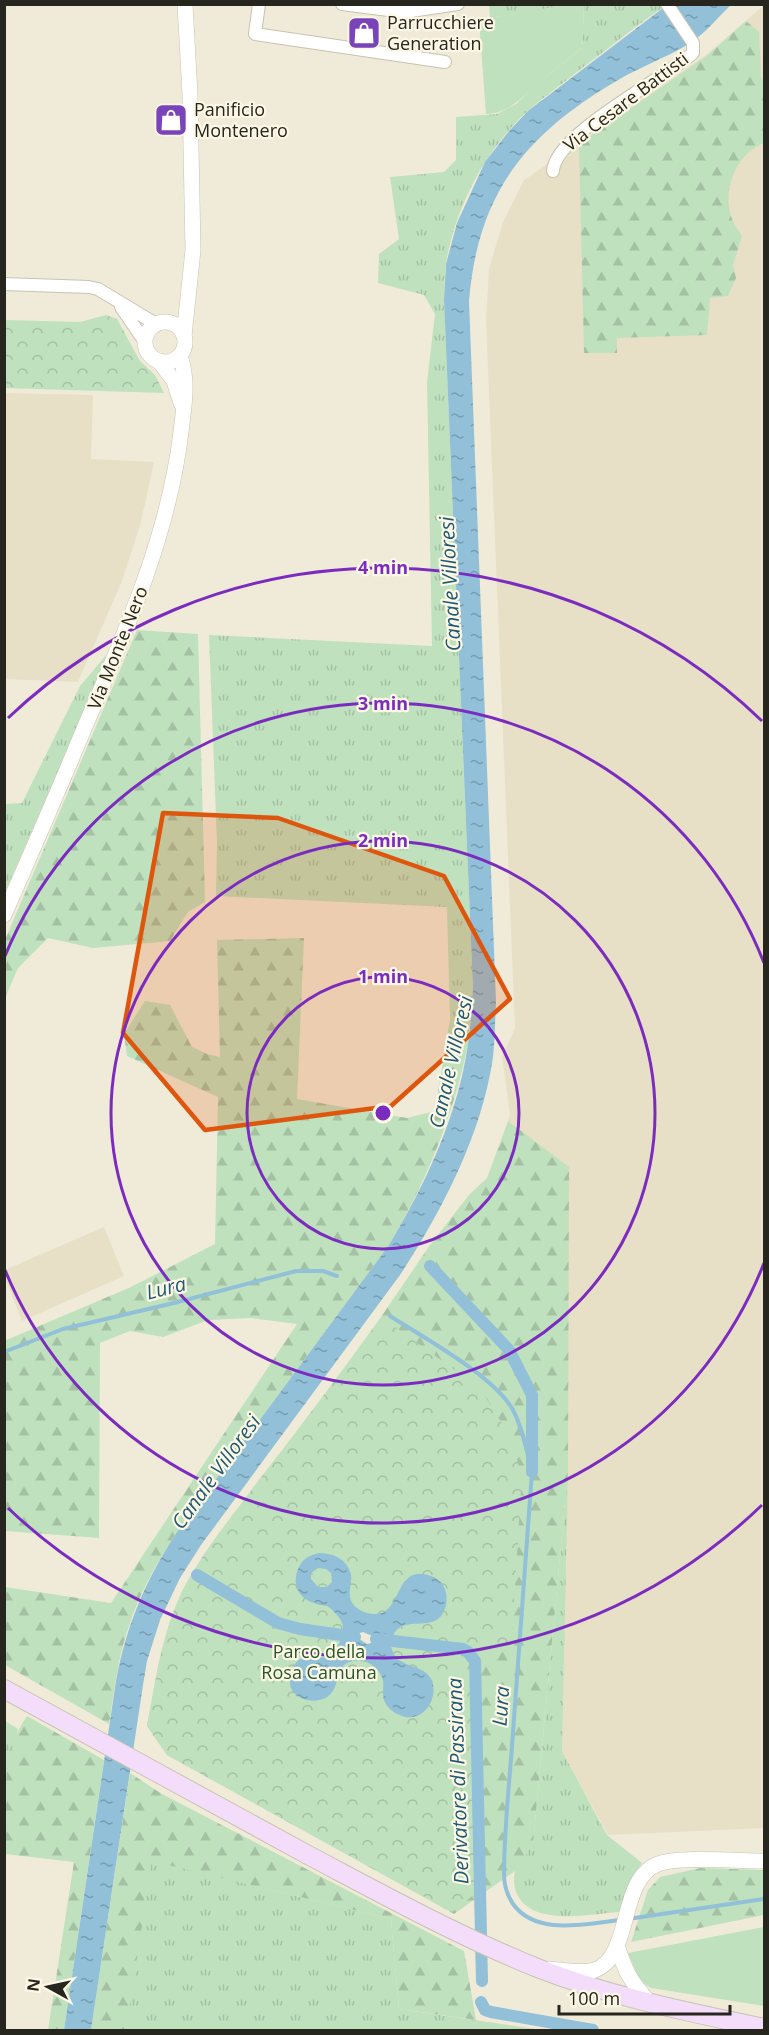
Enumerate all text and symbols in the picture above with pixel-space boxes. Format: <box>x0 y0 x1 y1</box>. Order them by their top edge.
place label: Parrucchiere Generation <box>387 10 494 55</box>
shop icon: Parrucchiere Generation <box>346 15 382 51</box>
street label: Via Cesare Battisti <box>558 46 693 156</box>
place label: Panificio Montenero <box>194 97 288 142</box>
shop icon: Panificio Montenero <box>153 102 189 138</box>
water label: Canale Villoresi <box>432 515 467 652</box>
text: 4 min <box>358 555 408 579</box>
street label: Via Monte Nero <box>81 582 153 713</box>
text: 3 min <box>358 691 408 715</box>
text: 2 min <box>358 828 408 852</box>
text: 1 min <box>358 964 408 988</box>
water label: Canale Villoresi <box>422 992 479 1131</box>
centre of rings <box>373 1103 393 1123</box>
water label: Lura <box>143 1270 189 1305</box>
water label: Canale Villoresi <box>165 1408 267 1534</box>
park label: Parco della Rosa Camuna <box>261 1639 377 1684</box>
water label: Derivatore di Passirana <box>440 1677 475 1885</box>
water label: Lura <box>486 1685 515 1727</box>
north arrow <box>18 1957 78 2017</box>
text: N <box>21 1977 45 1993</box>
scale bar <box>559 1978 730 2016</box>
text: 100 m <box>568 1986 620 2010</box>

